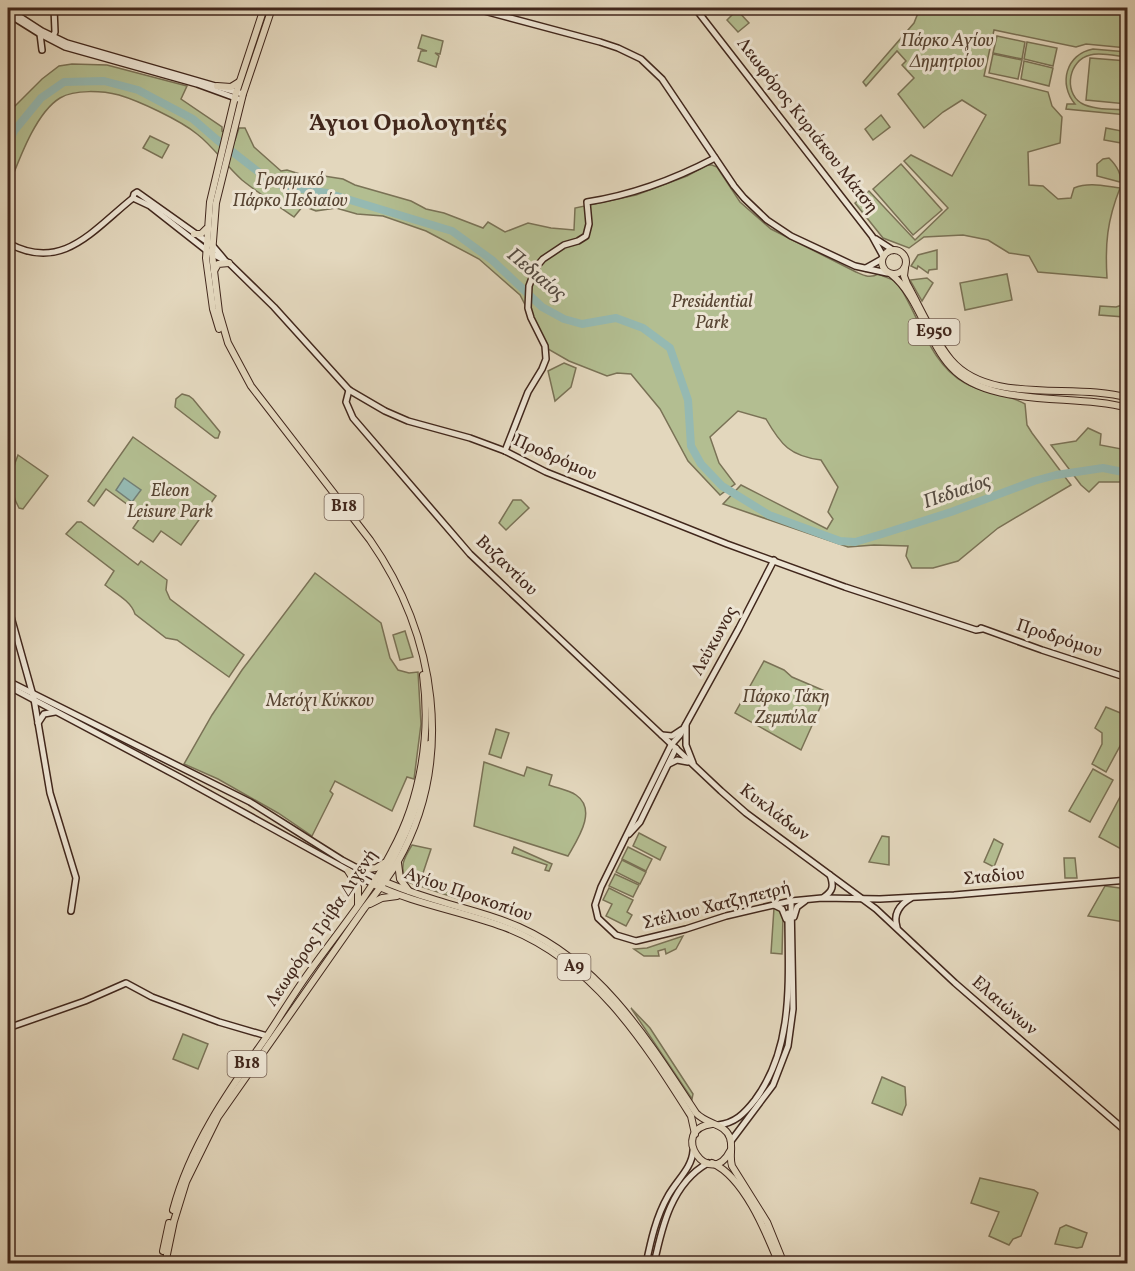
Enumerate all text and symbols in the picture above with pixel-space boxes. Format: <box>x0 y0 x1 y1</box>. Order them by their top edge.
park label: Πάρκο Αγίου Δημητρίου <box>901 29 994 75</box>
street label: Λεωφόρος Κυριάκου Μάτση <box>730 33 884 219</box>
district label: Άγιοι Ομολογητές <box>309 107 507 141</box>
park label: Γραμμικό Πάρκο Πεδιαίου <box>233 168 348 214</box>
water label: Πεδιαίος <box>500 242 572 308</box>
park label: Presidential Park <box>671 290 753 336</box>
road number: E950 <box>908 319 960 345</box>
street label: Προδρόμου <box>509 429 601 487</box>
water label: Πεδιαίος <box>919 467 995 517</box>
park label: Eleon Leisure Park <box>127 479 213 525</box>
road number: B18 <box>324 494 364 520</box>
street label: Βυζαντίου <box>469 530 543 602</box>
street label: Λεύκωνος <box>686 602 744 680</box>
street label: Προδρόμου <box>1013 613 1105 665</box>
park label: Πάρκο Τάκη Ζεμπύλα <box>742 685 830 731</box>
park label: Μετόχι Κύκκου <box>265 689 374 714</box>
street label: Κυκλάδων <box>734 778 814 848</box>
street label: Λεωφόρος Γρίβα Διγενή <box>260 844 384 1012</box>
street label: Αγίου Προκοπίου <box>401 861 535 929</box>
street label: Σταδίου <box>962 862 1026 892</box>
street label: Στέλιου Χατζηπετρή <box>640 875 794 937</box>
road number: A9 <box>558 954 590 980</box>
street label: Ελαιώνων <box>966 970 1043 1042</box>
road number: B18 <box>228 1051 266 1077</box>

